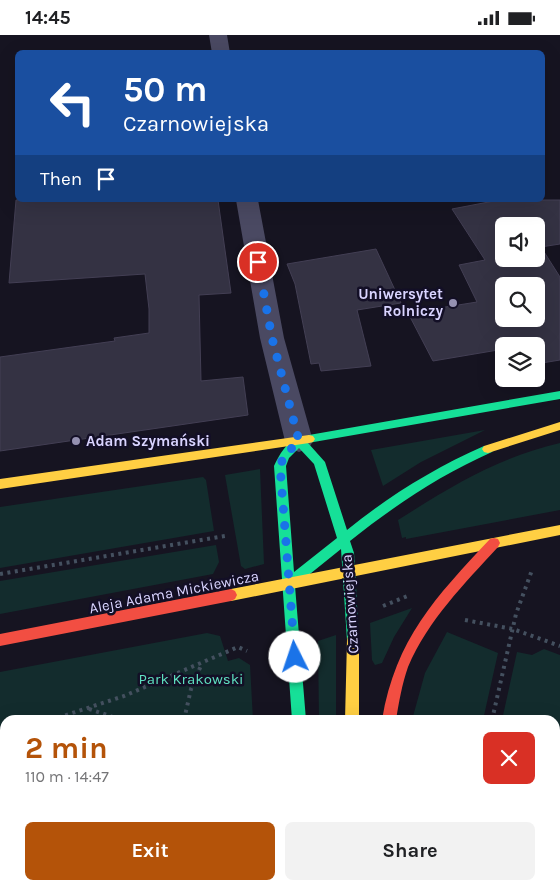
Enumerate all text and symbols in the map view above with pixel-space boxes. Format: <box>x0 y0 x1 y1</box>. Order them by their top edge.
text: 14:45 <box>25 7 71 29</box>
text: 50 m <box>123 69 208 110</box>
icon: left <box>40 70 105 135</box>
text: Czarnowiejska <box>123 111 269 137</box>
icon: arrive <box>92 165 120 193</box>
text: Then <box>40 168 82 190</box>
map controls <box>495 217 545 387</box>
button: sound <box>495 217 545 267</box>
pin <box>237 241 279 283</box>
icon: arrive <box>244 248 272 276</box>
button: search <box>495 277 545 327</box>
place label: Uniwersytet Rolniczy <box>358 285 443 320</box>
marker: Uniwersytet Rolniczy <box>447 297 459 309</box>
button: layers <box>495 337 545 387</box>
place label: Adam Szymański <box>86 432 210 450</box>
marker: Adam Szymański <box>70 435 82 447</box>
street label: Czarnowiejska <box>338 554 362 654</box>
street label: Aleja Adama Mickiewicza <box>88 567 260 617</box>
position arrow <box>268 630 320 682</box>
park label: Park Krakowski <box>138 670 244 688</box>
text: 2 min <box>25 730 108 766</box>
button: close <box>483 732 535 784</box>
text: 110 m · 14:47 <box>25 767 109 786</box>
button: Exit <box>25 822 275 880</box>
button: Share <box>285 822 535 880</box>

